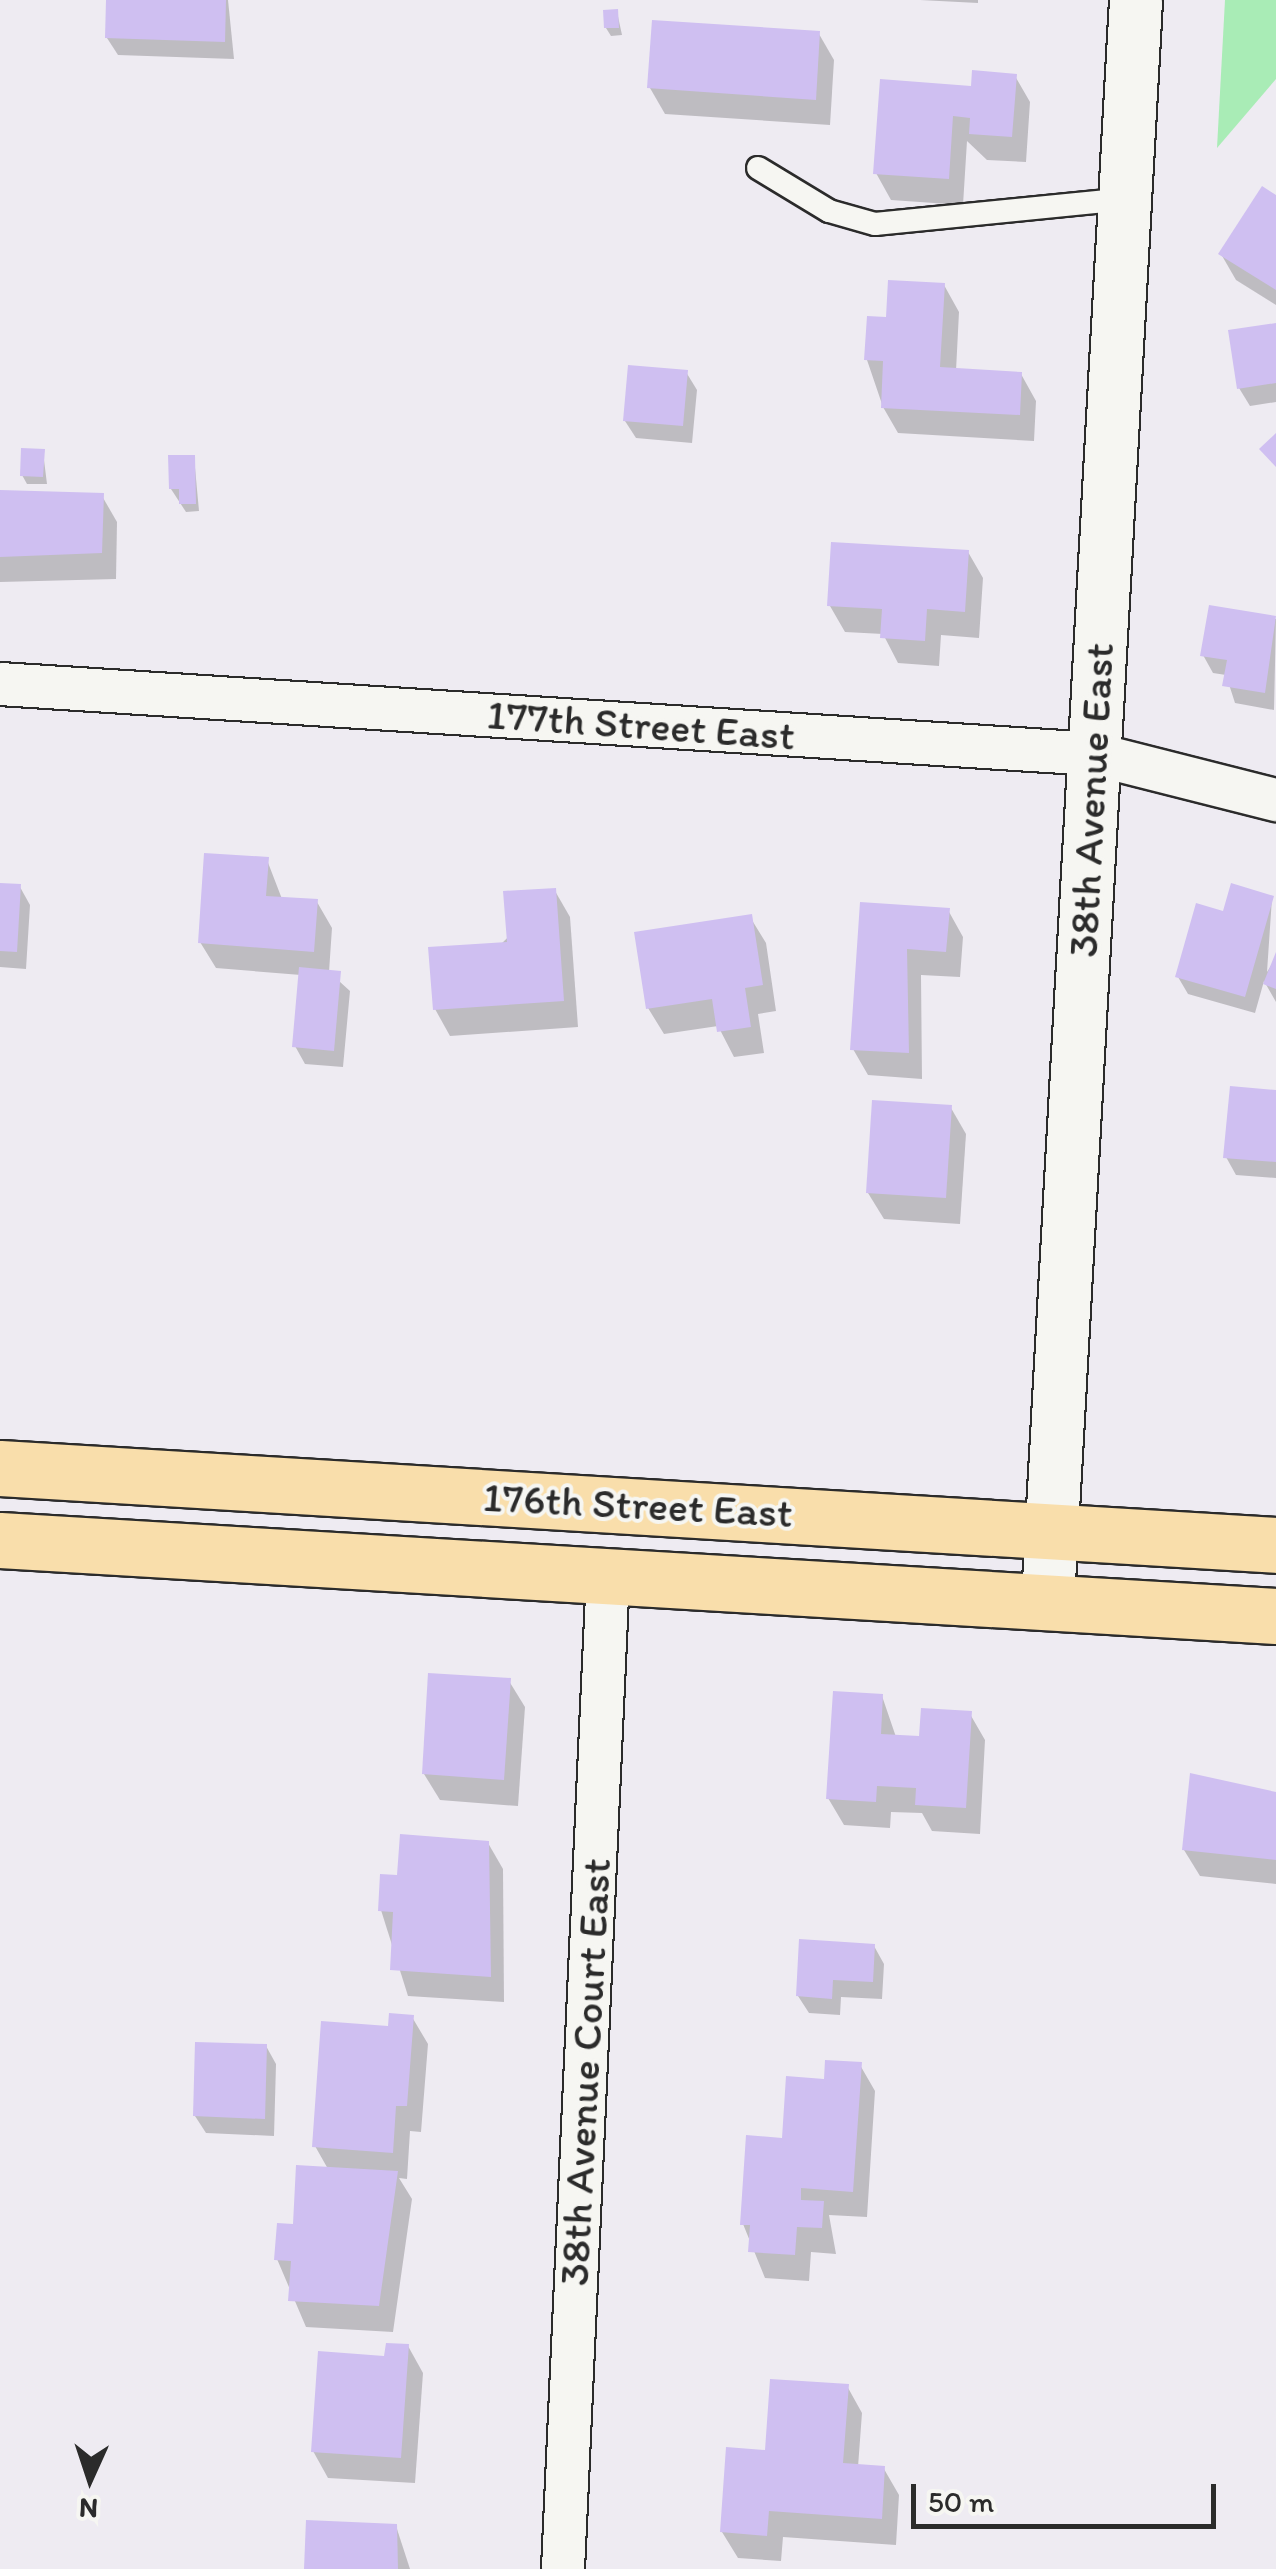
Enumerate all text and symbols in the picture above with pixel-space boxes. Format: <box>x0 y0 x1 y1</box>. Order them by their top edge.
street label: 38th Avenue East <box>1058 642 1124 958</box>
street label: 177th Street East <box>486 689 796 761</box>
street label: 176th Street East <box>482 1472 794 1538</box>
street label: 38th Avenue Court East <box>549 1858 621 2286</box>
north arrow <box>40 2429 140 2529</box>
scale bar <box>916 2464 1221 2526</box>
text: 50 m <box>928 2483 994 2520</box>
text: N <box>78 2491 99 2526</box>

